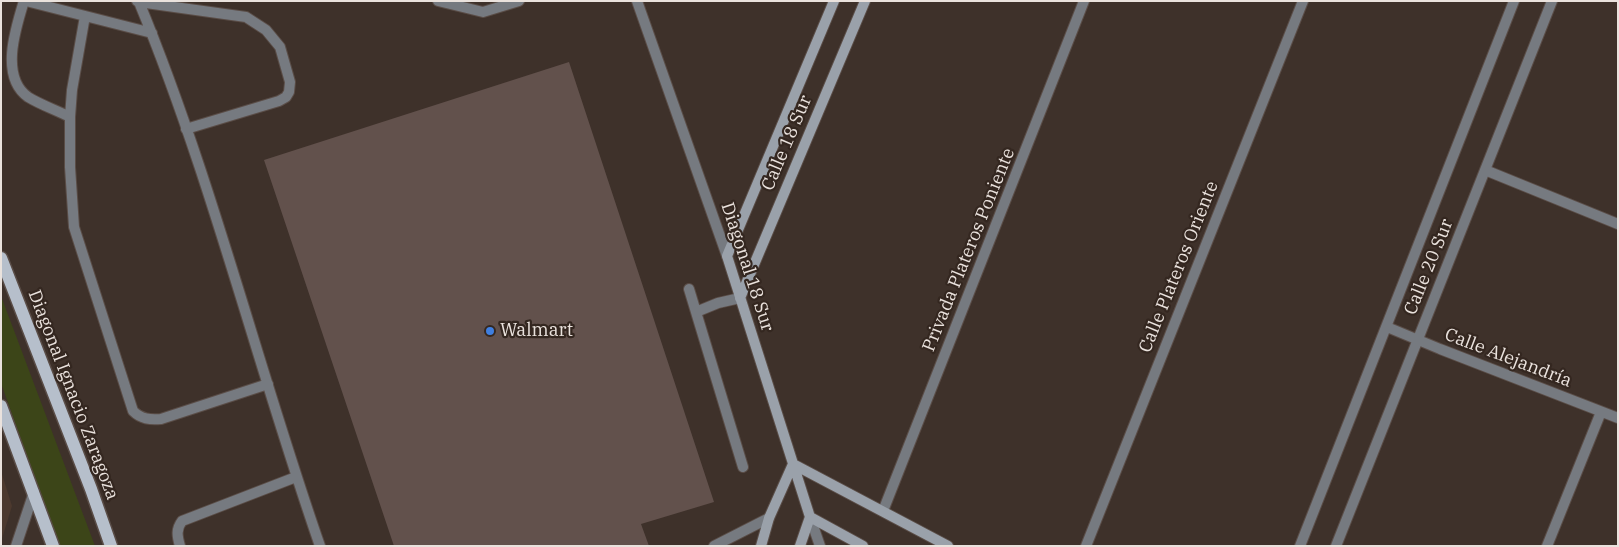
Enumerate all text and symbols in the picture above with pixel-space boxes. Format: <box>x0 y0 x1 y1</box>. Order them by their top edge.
street label: Calle 18 Sur <box>757 92 817 194</box>
street label: Privada Plateros Poniente <box>918 145 1020 355</box>
street label: Calle Plateros Oriente <box>1135 178 1223 356</box>
street label: Diagonal 18 Sur <box>716 200 778 334</box>
street label: Calle 20 Sur <box>1400 216 1458 318</box>
street label: Diagonal Ignacio Zaragoza <box>23 287 123 503</box>
place label: Walmart <box>500 320 573 342</box>
street label: Calle Alejandría <box>1441 324 1575 392</box>
marker: Walmart <box>484 325 496 337</box>

